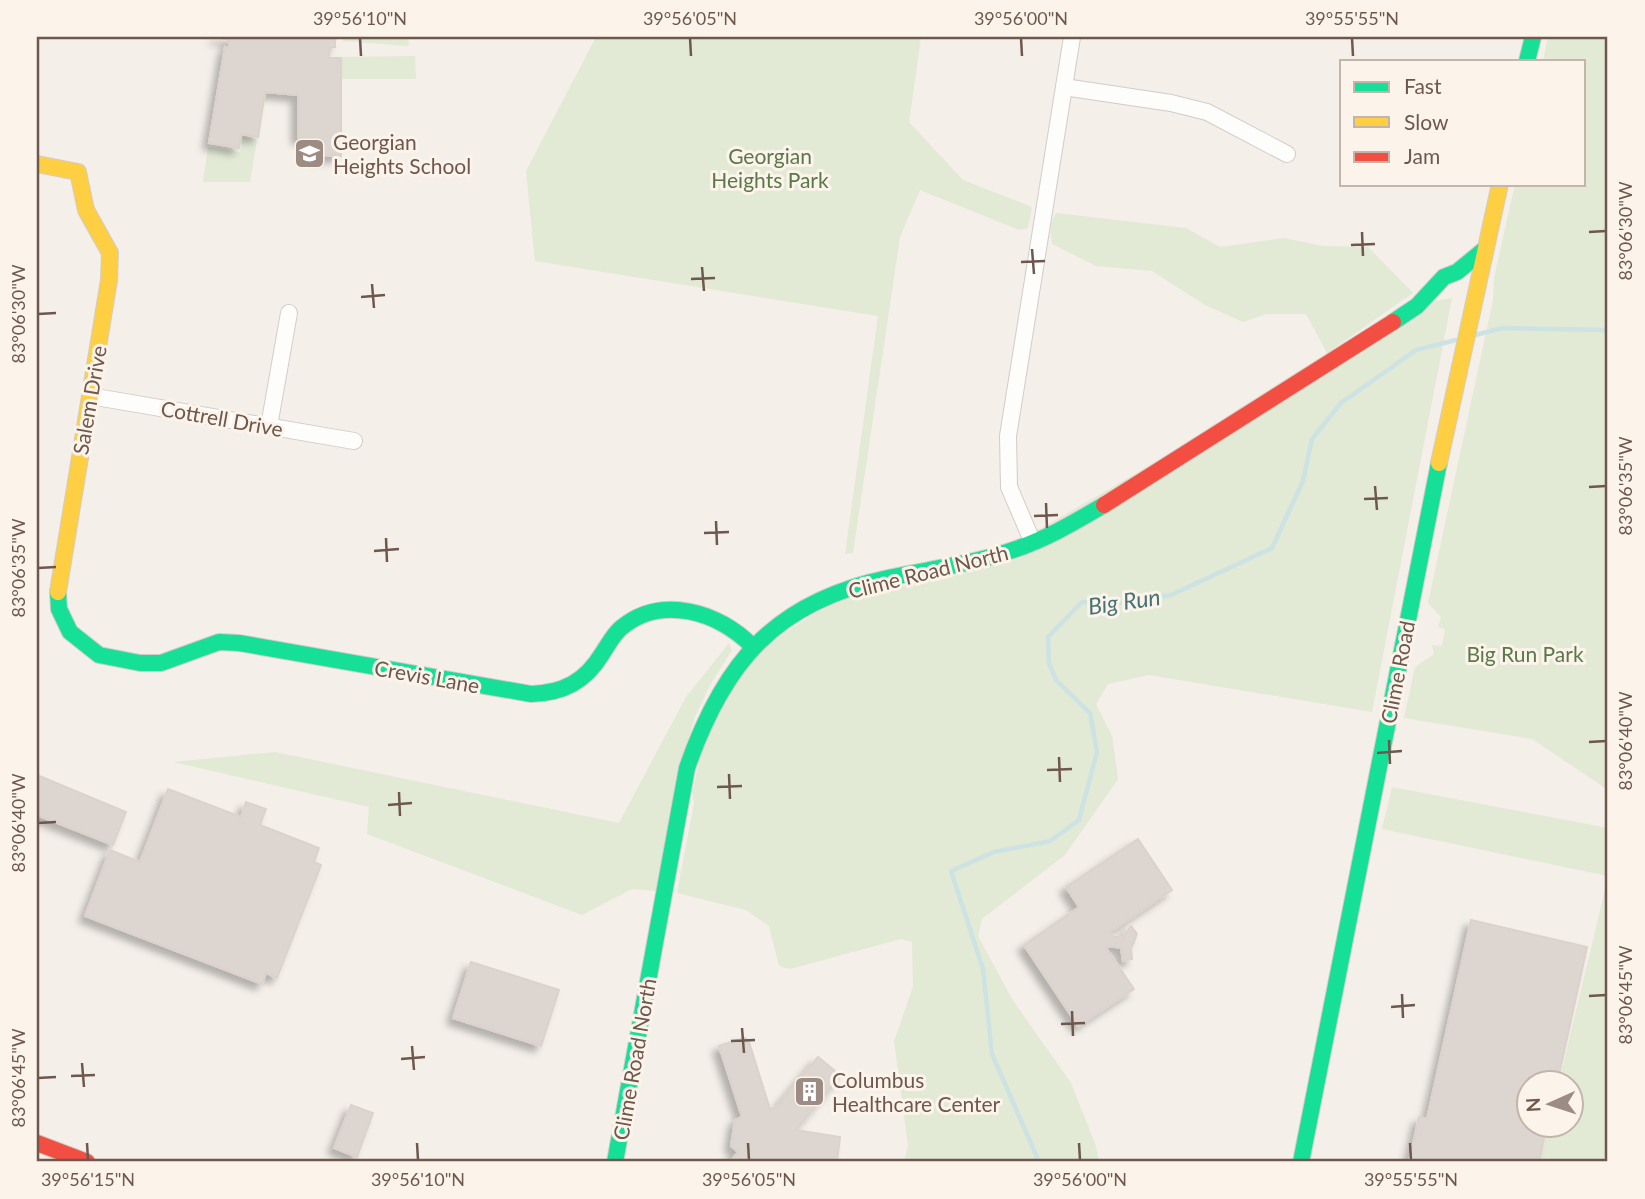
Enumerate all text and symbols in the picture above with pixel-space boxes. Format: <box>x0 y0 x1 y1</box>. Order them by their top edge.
text: 39°56'10"N <box>313 7 407 29</box>
text: 39°56'05"N <box>643 7 737 29</box>
text: 39°56'00"N <box>974 7 1068 29</box>
text: 39°55'55"N <box>1305 7 1399 29</box>
legend <box>1340 60 1586 186</box>
text: Fast <box>1404 73 1442 98</box>
text: Slow <box>1404 109 1449 134</box>
place label: Georgian Heights School <box>333 129 471 178</box>
school or university icon: Georgian Heights School <box>293 136 327 170</box>
park label: Georgian Heights Park <box>711 143 829 192</box>
text: Jam <box>1404 143 1440 168</box>
text: 83°06'30"W <box>1614 181 1636 281</box>
text: 83°06'30"W <box>7 264 29 364</box>
street label: Salem Drive <box>67 343 111 457</box>
street label: Cottrell Drive <box>159 395 285 441</box>
text: 83°06'35"W <box>1614 436 1636 536</box>
text: 83°06'35"W <box>7 518 29 618</box>
street label: Clime Road North <box>845 539 1011 603</box>
water label: Big Run <box>1086 582 1162 620</box>
street label: Clime Road <box>1375 618 1419 726</box>
park label: Big Run Park <box>1466 641 1584 666</box>
street label: Crevis Lane <box>372 654 482 698</box>
text: 83°06'40"W <box>1614 691 1636 791</box>
text: 83°06'40"W <box>7 773 29 873</box>
text: 83°06'45"W <box>1614 945 1636 1045</box>
street label: Clime Road North <box>607 976 661 1142</box>
text: 83°06'45"W <box>7 1028 29 1128</box>
place label: Columbus Healthcare Center <box>832 1067 1001 1116</box>
north arrow <box>1516 1070 1586 1140</box>
building icon: Columbus Healthcare Center <box>792 1074 826 1108</box>
text: N <box>1521 1097 1544 1113</box>
text: 39°56'15"N <box>41 1168 135 1190</box>
text: 39°56'10"N <box>371 1168 465 1190</box>
text: 39°56'05"N <box>702 1168 796 1190</box>
text: 39°56'00"N <box>1033 1168 1127 1190</box>
text: 39°55'55"N <box>1364 1168 1458 1190</box>

